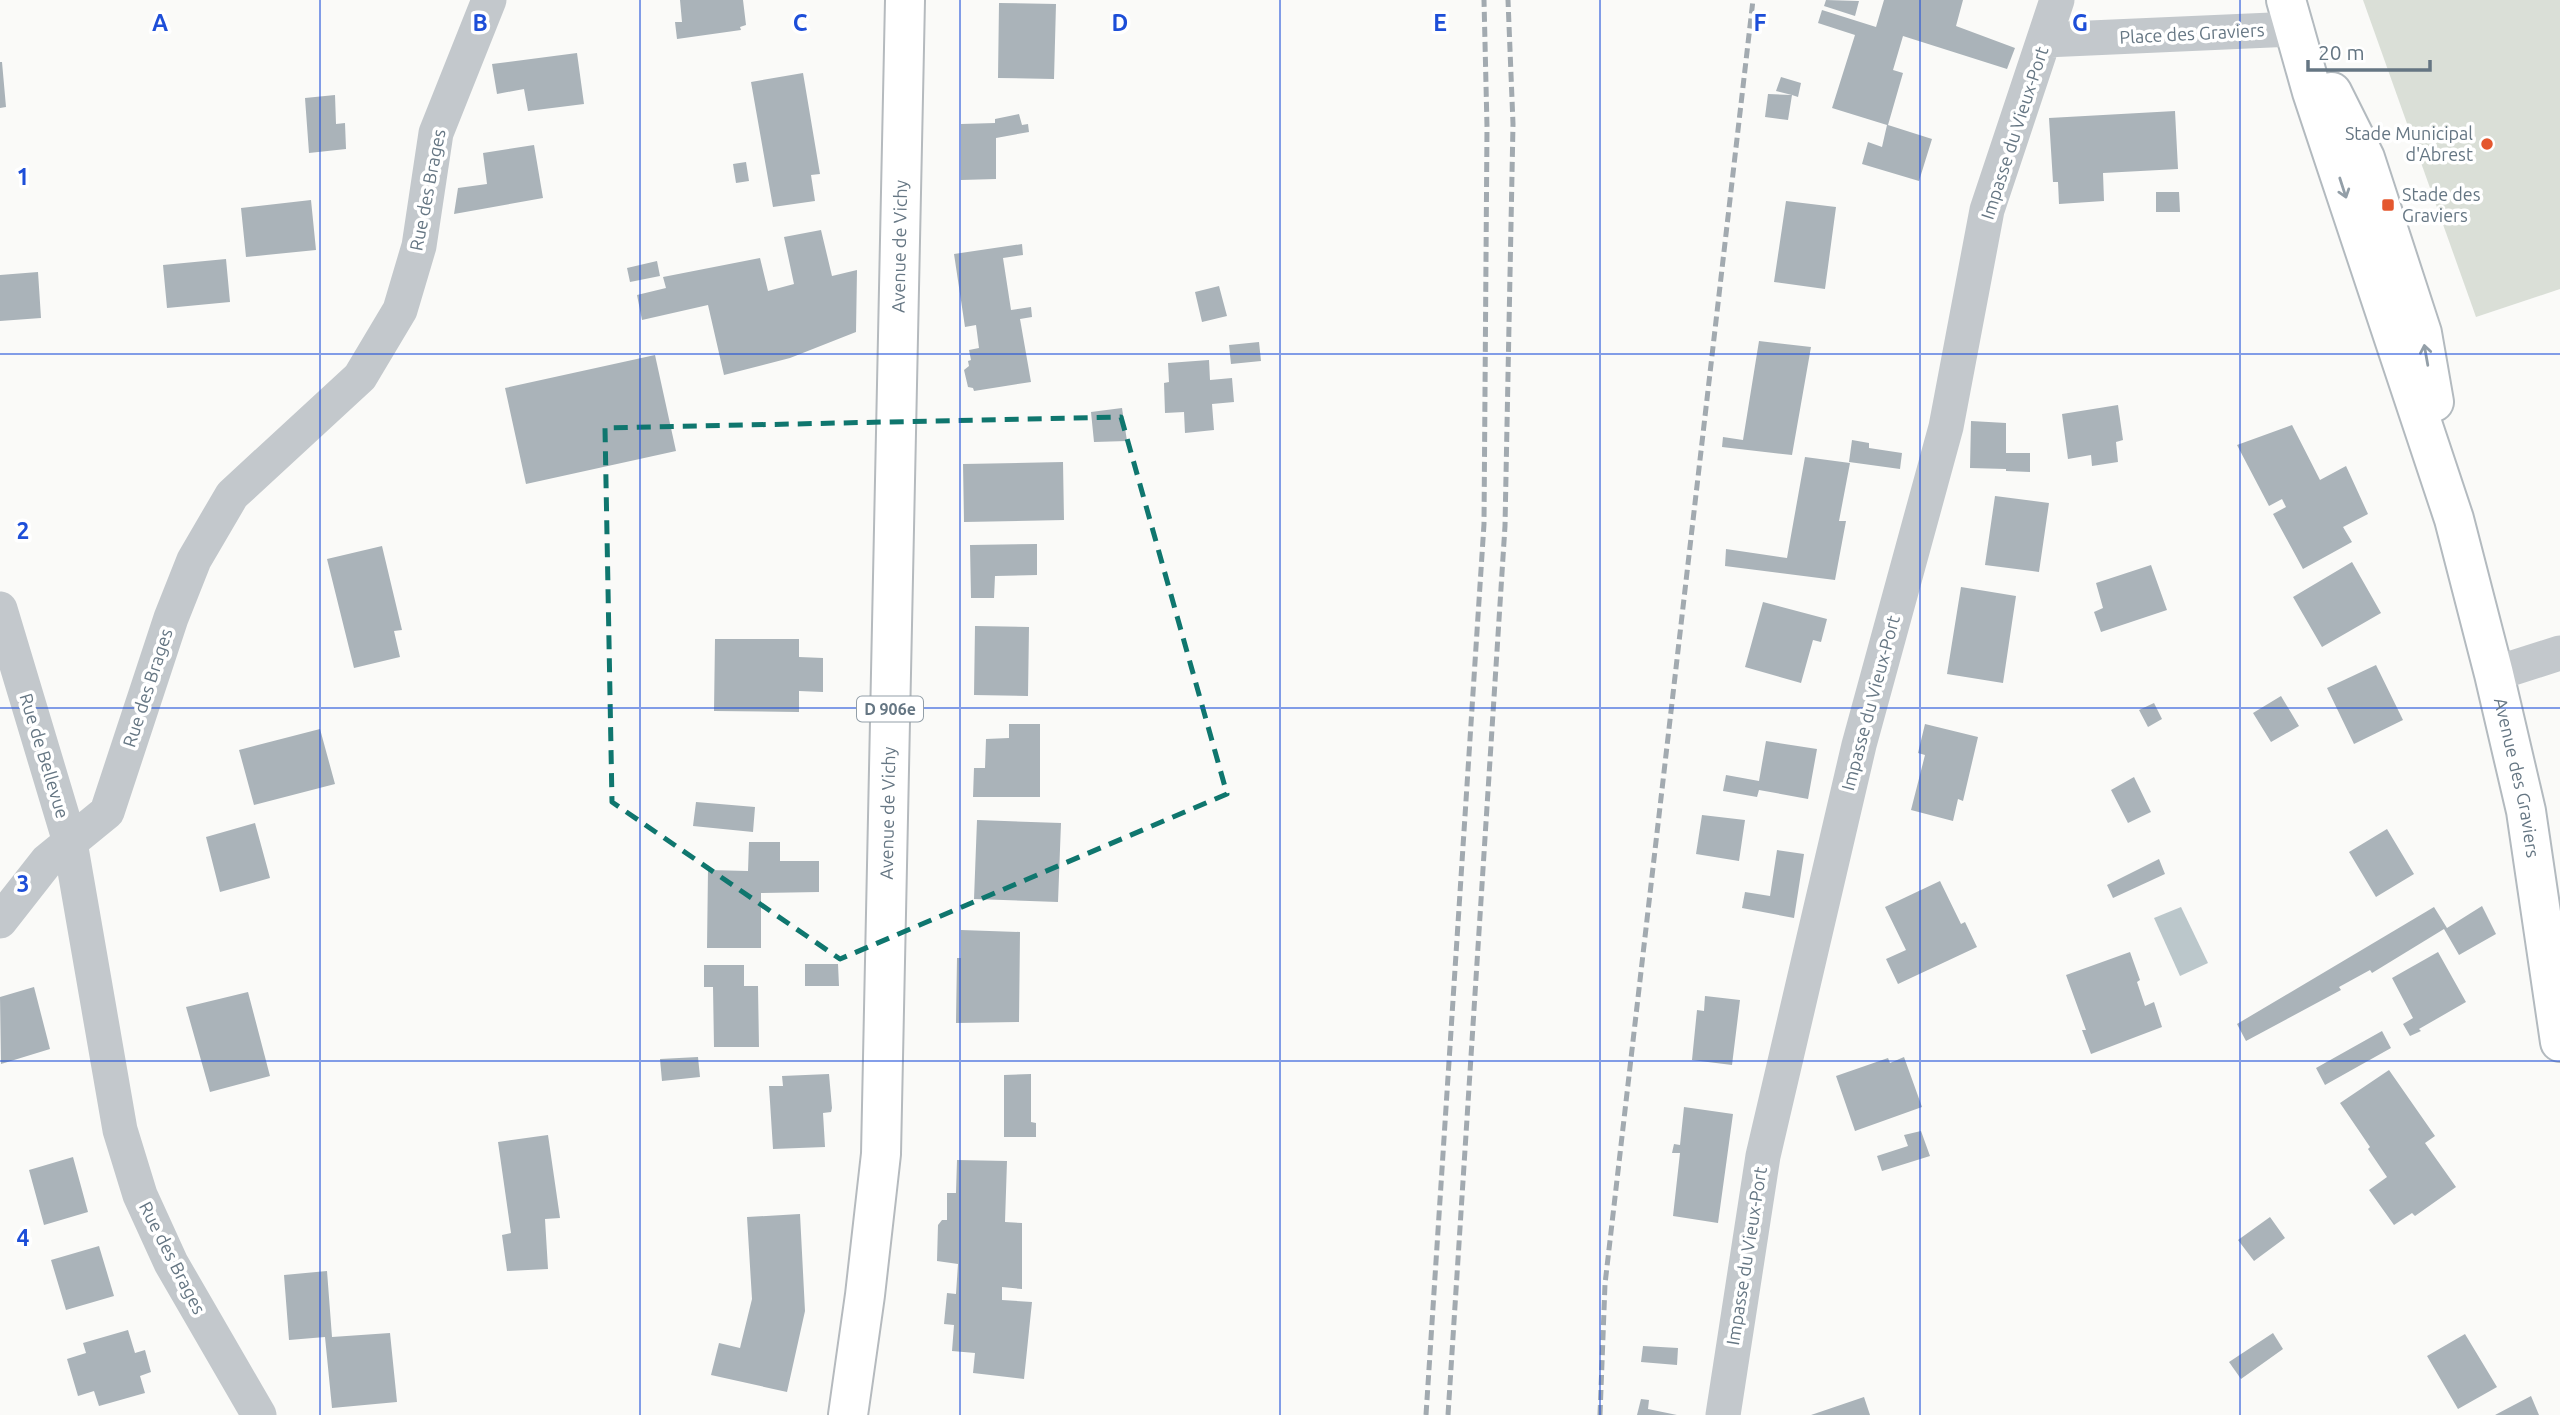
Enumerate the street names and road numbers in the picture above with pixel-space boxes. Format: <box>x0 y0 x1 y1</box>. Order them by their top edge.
street label: Place des Graviers <box>2119 19 2265 47</box>
street label: Impasse du Vieux-Port <box>1977 44 2051 222</box>
street label: Rue des Brages <box>405 127 449 252</box>
street label: Avenue de Vichy <box>887 179 910 313</box>
street label: Impasse du Vieux-Port <box>1837 613 1903 792</box>
street label: Rue des Brages <box>118 626 176 750</box>
street label: Rue de Bellevue <box>16 691 74 821</box>
road number: D 906e <box>857 696 923 722</box>
street label: Avenue des Graviers <box>2491 696 2544 859</box>
street label: Avenue de Vichy <box>876 746 898 880</box>
street label: Impasse du Vieux-Port <box>1722 1165 1770 1346</box>
street label: Rue des Brages <box>136 1198 210 1317</box>

